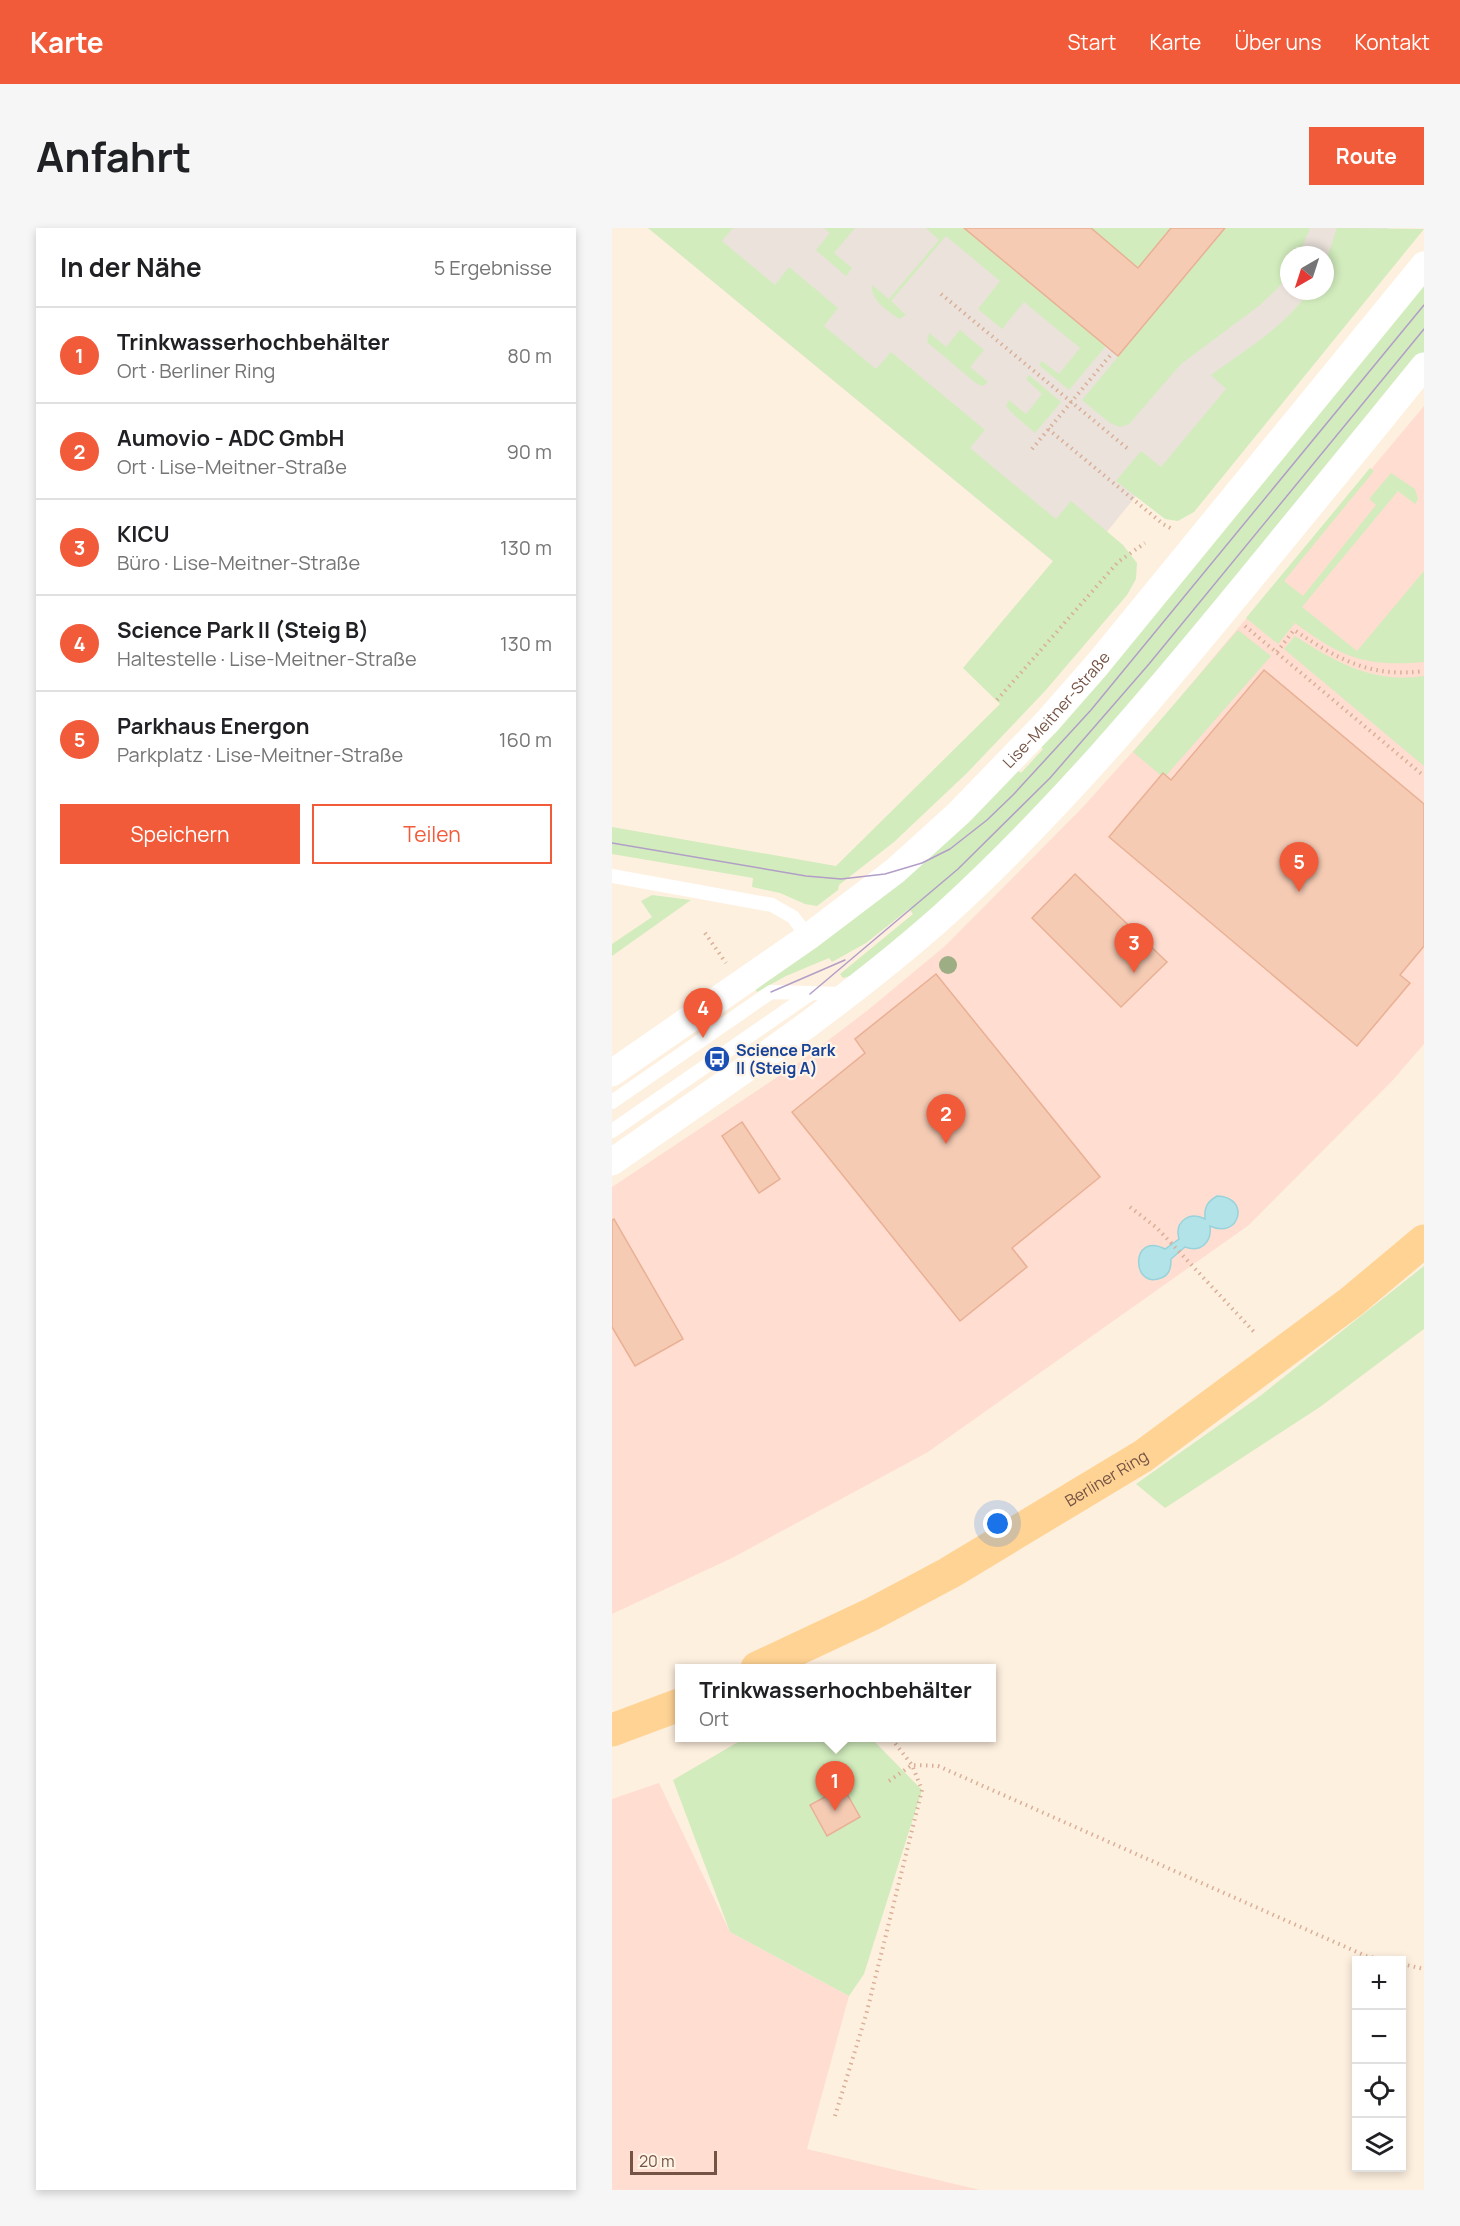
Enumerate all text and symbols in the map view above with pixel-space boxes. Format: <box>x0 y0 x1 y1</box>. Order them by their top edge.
text: Karte <box>30 23 104 61</box>
text: Start <box>1067 28 1116 56</box>
text: Karte <box>1149 28 1201 56</box>
text: Über uns <box>1234 28 1322 56</box>
text: Kontakt <box>1355 28 1430 56</box>
text: Anfahrt <box>36 127 191 185</box>
button: Route <box>1309 127 1424 185</box>
north arrow <box>1280 246 1334 300</box>
text: In der Nähe <box>60 249 202 285</box>
text: 5 Ergebnisse <box>434 254 552 281</box>
text: Trinkwasserhochbehälter <box>117 327 389 357</box>
text: 1 <box>75 342 84 369</box>
text: 80 m <box>507 342 552 369</box>
text: Ort · Berliner Ring <box>117 357 275 384</box>
text: Aumovio - ADC GmbH <box>117 423 344 453</box>
text: 2 <box>74 438 85 465</box>
text: 90 m <box>506 438 552 465</box>
text: Ort · Lise-Meitner-Straße <box>117 453 347 480</box>
text: KICU <box>117 519 170 549</box>
text: 3 <box>74 534 85 561</box>
text: 130 m <box>500 534 552 561</box>
text: Büro · Lise-Meitner-Straße <box>117 549 360 576</box>
text: Science Park II (Steig B) <box>117 615 369 645</box>
text: 4 <box>73 630 86 657</box>
text: 130 m <box>500 630 552 657</box>
text: Haltestelle · Lise-Meitner-Straße <box>117 645 417 672</box>
street label: Lise-Meitner-Straße <box>997 647 1115 773</box>
text: Parkhaus Energon <box>117 711 309 741</box>
text: 5 <box>74 726 85 753</box>
text: 160 m <box>499 726 552 753</box>
text: Parkplatz · Lise-Meitner-Straße <box>117 741 403 768</box>
button: Speichern <box>60 804 300 864</box>
button: Teilen <box>312 804 552 864</box>
pin: 5 <box>1280 842 1318 892</box>
pin: 3 <box>1114 924 1154 973</box>
pin: 4 <box>684 988 722 1038</box>
place label: Science Park II (Steig A) <box>736 1039 836 1079</box>
bus stop icon: Science Park II (Steig A) <box>702 1044 732 1074</box>
pin: 2 <box>926 1094 966 1144</box>
street label: Berliner Ring <box>1061 1445 1152 1512</box>
your location <box>983 1509 1012 1538</box>
popup <box>675 1664 996 1742</box>
text: Trinkwasserhochbehälter <box>699 1675 972 1705</box>
text: Ort <box>699 1705 729 1732</box>
pin: 1 <box>816 1762 854 1811</box>
map controls <box>1352 1956 1406 2172</box>
button: + <box>1352 1956 1406 2010</box>
button: − <box>1352 2010 1406 2064</box>
button: locate <box>1352 2064 1406 2118</box>
button: layers <box>1352 2118 1406 2172</box>
scale bar <box>630 2148 717 2176</box>
text: 20 m <box>639 2150 675 2172</box>

